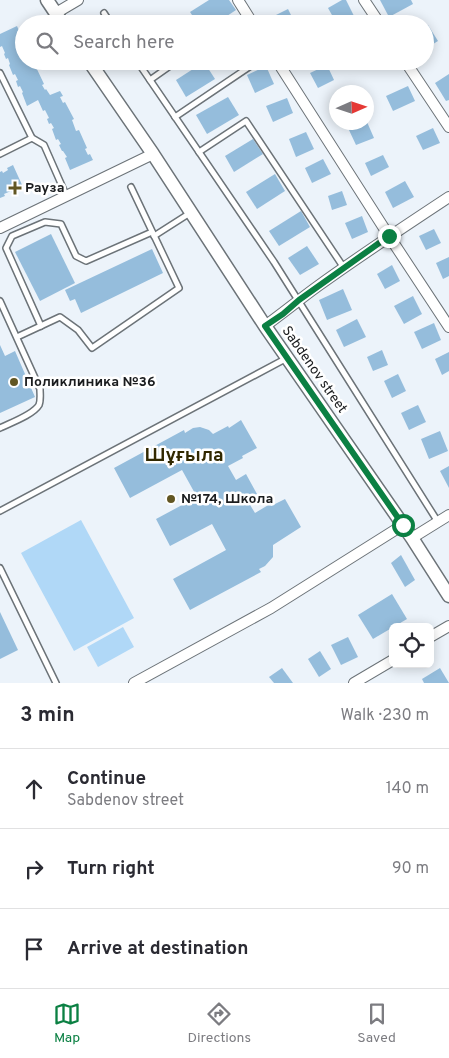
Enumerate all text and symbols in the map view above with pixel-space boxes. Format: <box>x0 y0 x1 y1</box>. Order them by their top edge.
search box <box>15 15 434 70</box>
icon: search <box>33 29 61 57</box>
text: Search here <box>73 31 175 55</box>
north arrow <box>329 85 374 130</box>
place label: Рауза <box>25 180 65 197</box>
marker: Рауза <box>9 182 21 194</box>
route end <box>378 225 401 248</box>
street label: Sabdenov street <box>278 323 350 417</box>
place label: Поликлиника №36 <box>24 374 156 391</box>
marker: Поликлиника №36 <box>8 376 20 388</box>
district label: Шұғыла <box>144 444 224 468</box>
place label: №174, Школа <box>181 491 273 508</box>
marker: №174, Школа <box>165 493 177 505</box>
route start <box>392 514 415 537</box>
map controls <box>389 623 434 668</box>
button: locate <box>389 623 434 668</box>
text: 3 min <box>20 702 75 729</box>
text: Walk · 230 m <box>340 706 429 726</box>
text: Continue <box>67 767 146 791</box>
icon: ahead <box>20 775 48 803</box>
text: 140 m <box>386 779 429 799</box>
text: Sabdenov street <box>67 791 184 811</box>
icon: right <box>20 855 48 883</box>
text: Turn right <box>67 857 155 881</box>
text: 90 m <box>392 859 429 879</box>
icon: arrive <box>20 935 48 963</box>
text: Arrive at destination <box>67 937 248 961</box>
tab: Map <box>53 1000 81 1047</box>
tab: Directions <box>187 1000 251 1047</box>
tab: Saved <box>357 1000 396 1047</box>

